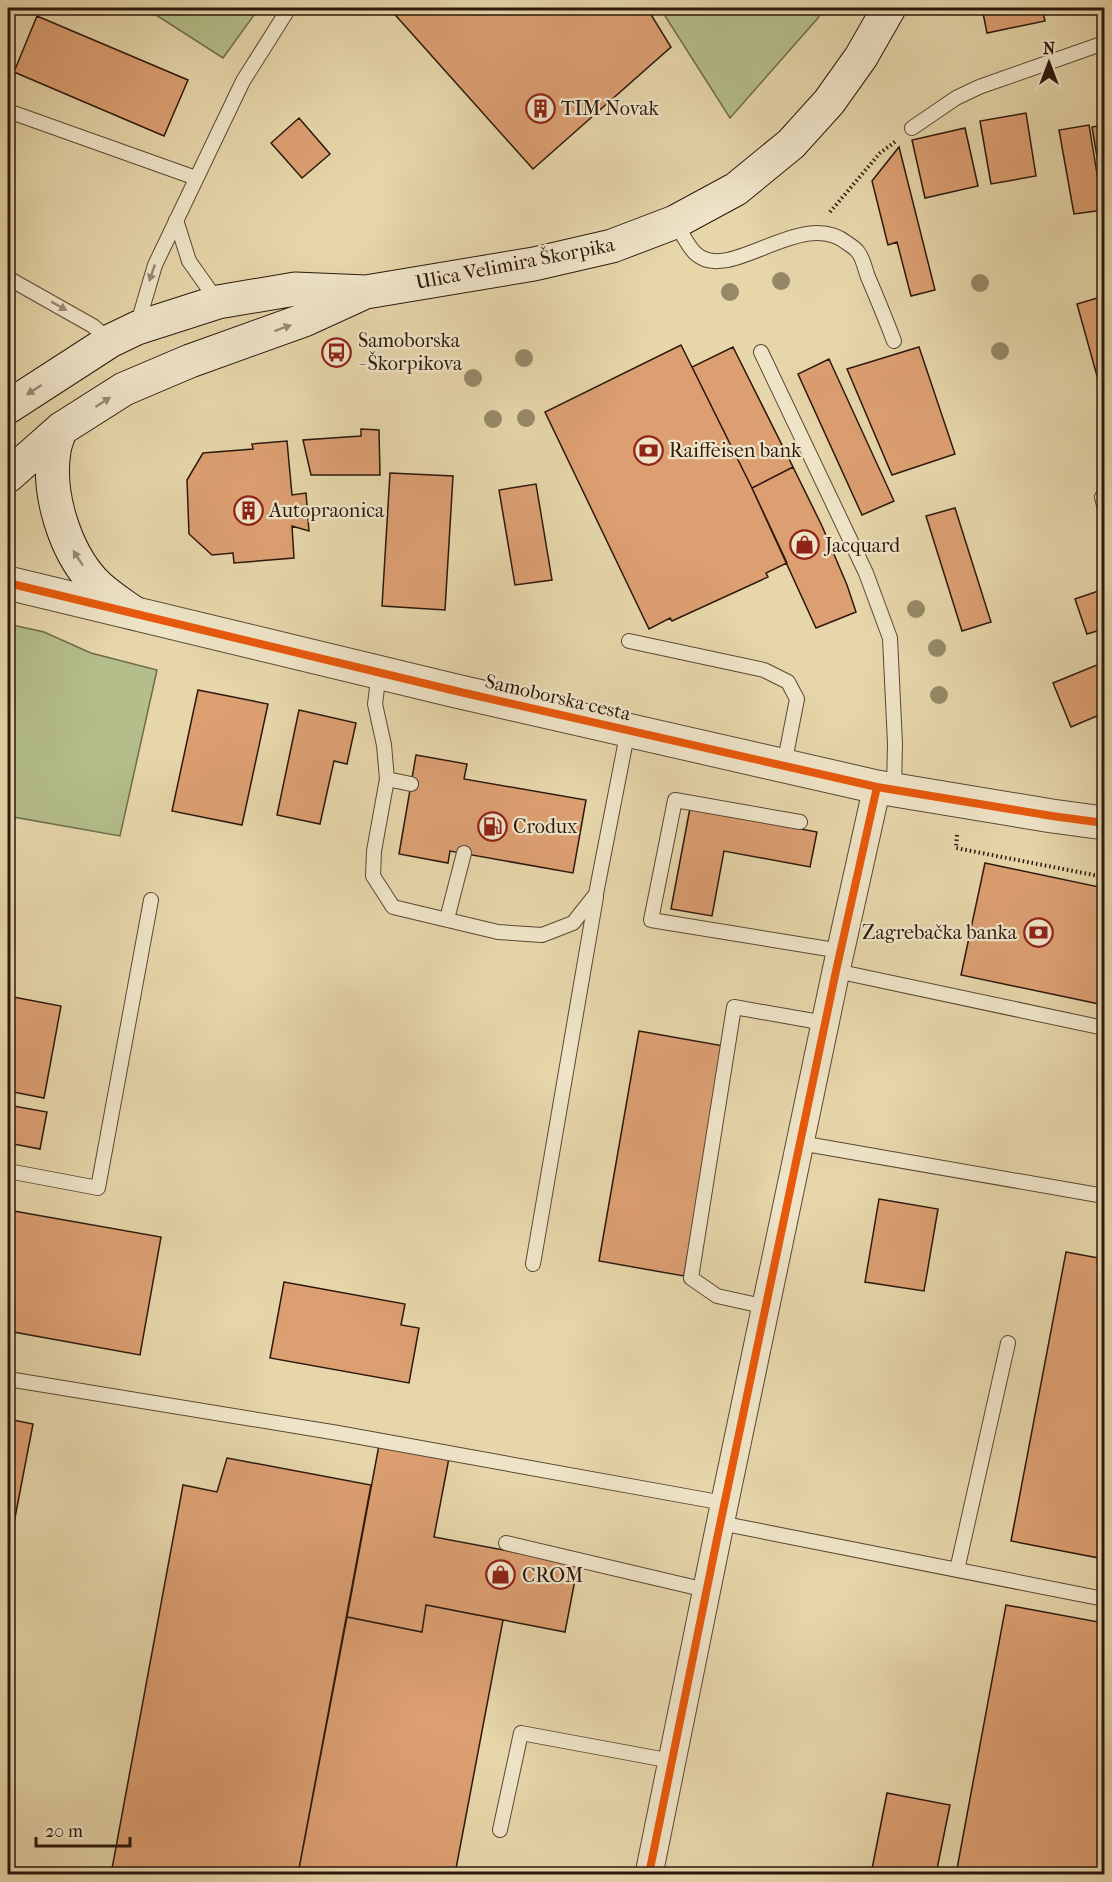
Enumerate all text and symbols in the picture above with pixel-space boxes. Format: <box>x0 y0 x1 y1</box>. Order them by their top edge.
north arrow <box>1019 33 1079 93</box>
text: N <box>1043 39 1056 58</box>
building icon: TIM Novak <box>524 92 556 124</box>
place label: TIM Novak <box>561 97 660 120</box>
street label: Ulica Velimira Škorpika <box>413 232 617 294</box>
one-way arrow <box>147 264 157 282</box>
one-way arrow <box>50 301 67 311</box>
one-way arrow <box>274 322 292 332</box>
place label: Samoborska - Škorpikova <box>358 329 463 375</box>
bus stop icon: Samoborska - Škorpikova <box>321 336 353 368</box>
one-way arrow <box>26 384 42 395</box>
one-way arrow <box>95 397 111 408</box>
bank icon: Raiffeisen bank <box>632 434 664 466</box>
place label: Raiffeisen bank <box>669 439 802 462</box>
building icon: Autopraonica <box>232 494 264 526</box>
place label: Autopraonica <box>268 499 385 522</box>
shop icon: Jacquard <box>788 529 820 561</box>
place label: Jacquard <box>823 534 901 557</box>
one-way arrow <box>72 550 83 566</box>
street label: Samoborska cesta <box>483 670 634 726</box>
fuel station icon: Crodux <box>476 810 508 842</box>
place label: Crodux <box>513 815 578 838</box>
bank icon: Zagrebačka banka <box>1022 916 1054 948</box>
place label: Zagrebačka banka <box>862 921 1018 944</box>
shop icon: CROM <box>485 1559 517 1591</box>
place label: CROM <box>522 1564 583 1587</box>
scale bar <box>36 1810 130 1848</box>
text: 20 m <box>45 1821 83 1842</box>

